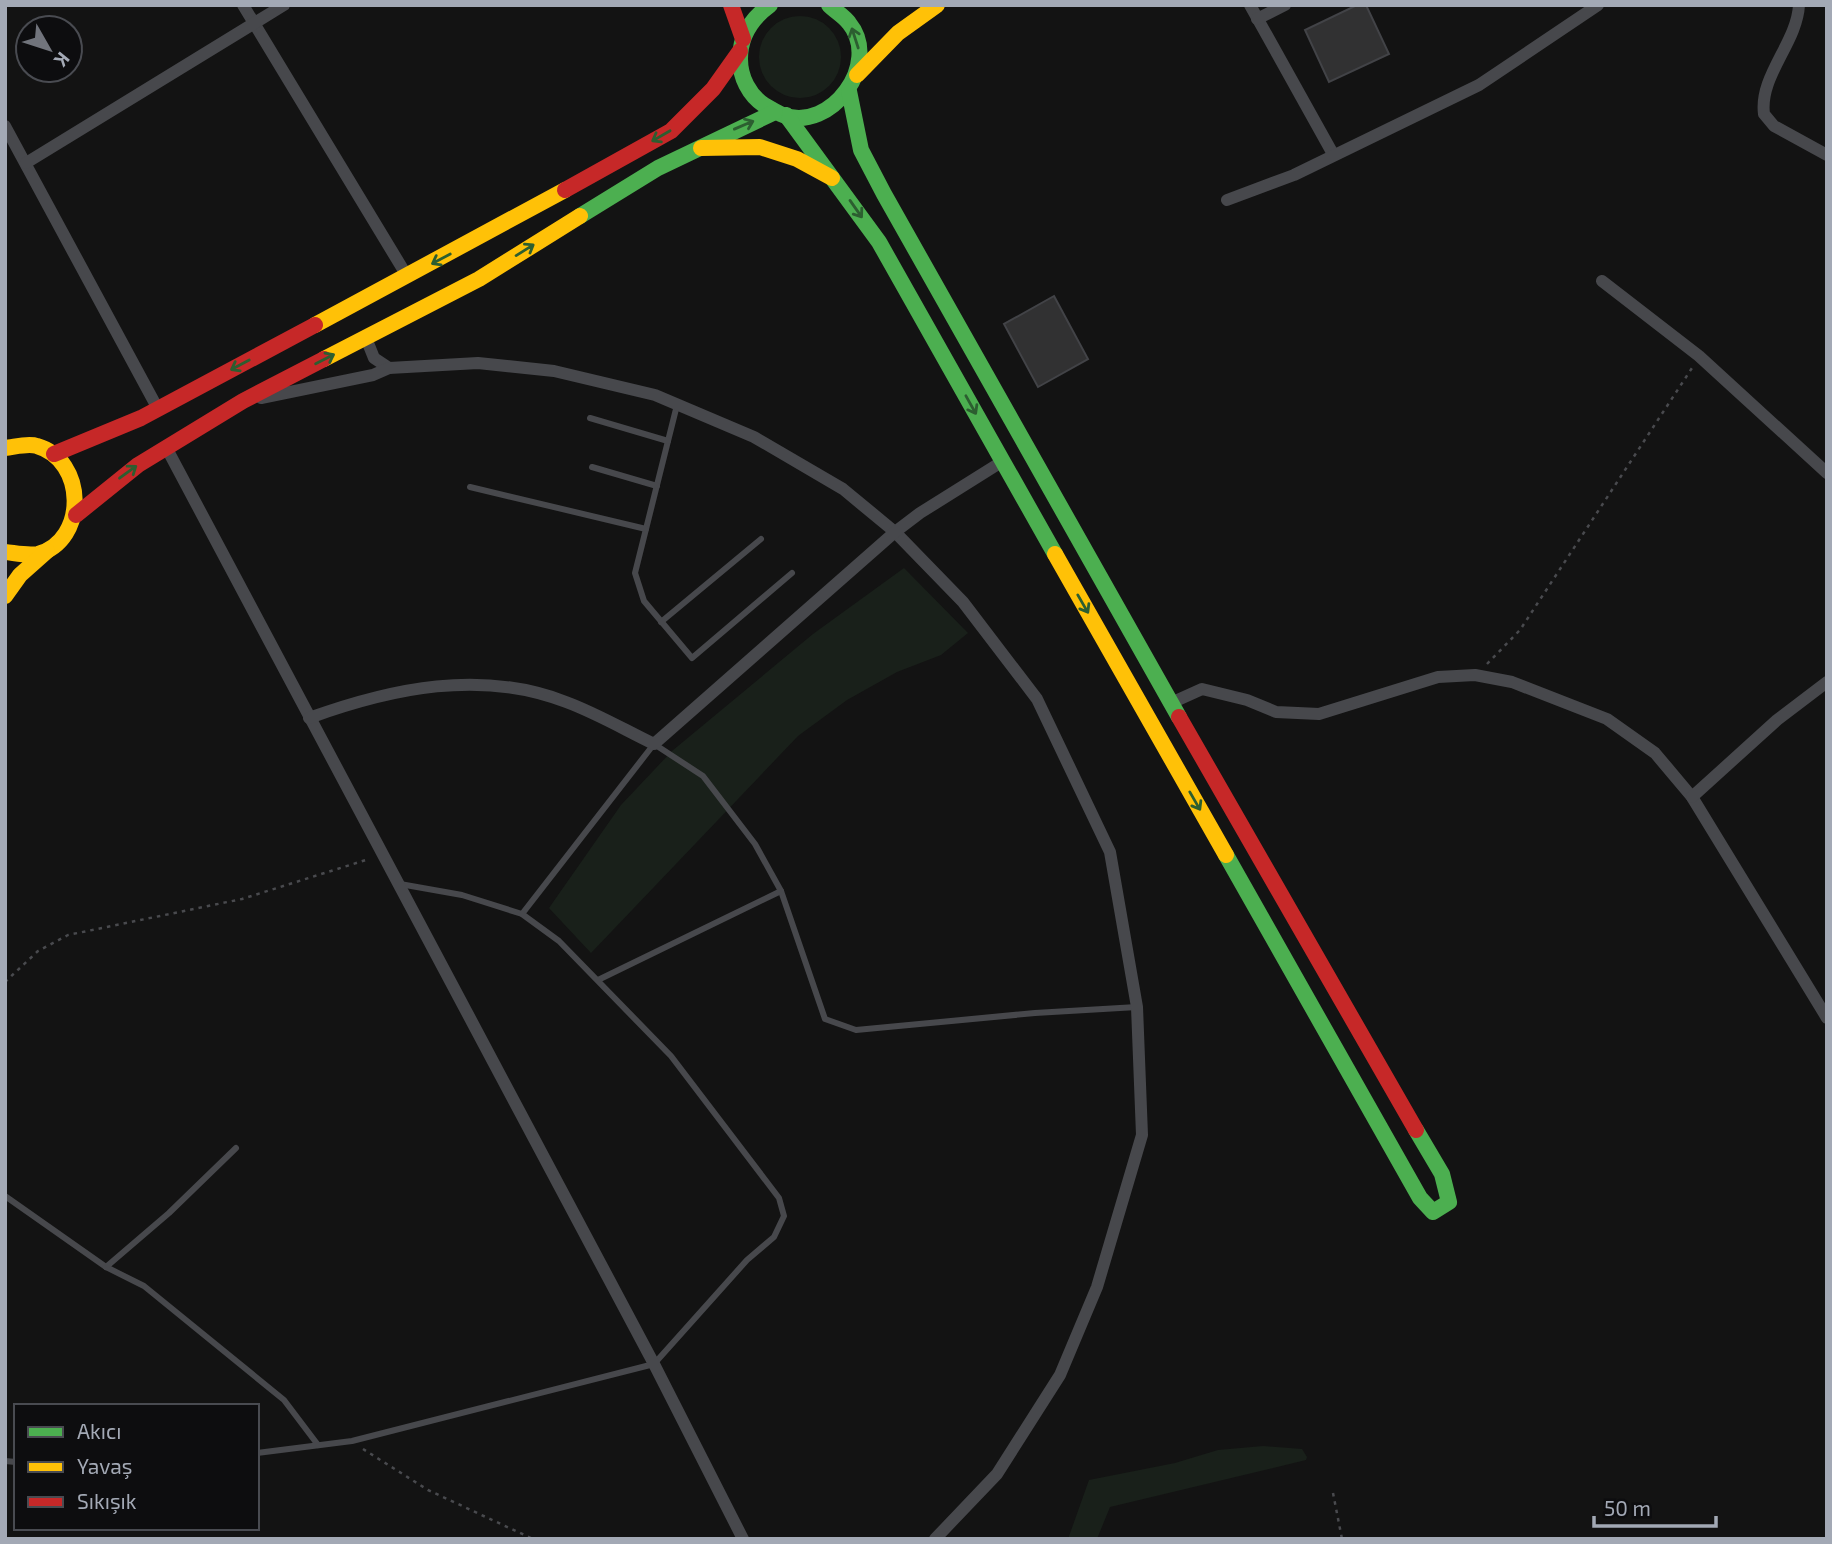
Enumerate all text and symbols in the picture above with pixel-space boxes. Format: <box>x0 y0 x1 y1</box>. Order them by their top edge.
north arrow <box>14 14 84 84</box>
one-way arrow <box>848 28 860 50</box>
text: K <box>50 48 75 72</box>
one-way arrow <box>733 118 754 131</box>
one-way arrow <box>651 130 672 143</box>
one-way arrow <box>849 199 863 218</box>
one-way arrow <box>515 243 535 257</box>
one-way arrow <box>431 252 452 266</box>
one-way arrow <box>314 351 335 365</box>
one-way arrow <box>230 359 251 373</box>
one-way arrow <box>964 395 978 415</box>
one-way arrow <box>119 465 138 480</box>
one-way arrow <box>1076 593 1090 613</box>
one-way arrow <box>1188 791 1202 811</box>
legend <box>14 1404 259 1530</box>
text: Akıcı <box>77 1418 121 1443</box>
text: Yavaş <box>77 1453 133 1480</box>
scale bar <box>1594 1484 1716 1528</box>
text: Sıkışık <box>77 1488 137 1515</box>
text: 50 m <box>1604 1495 1651 1520</box>

